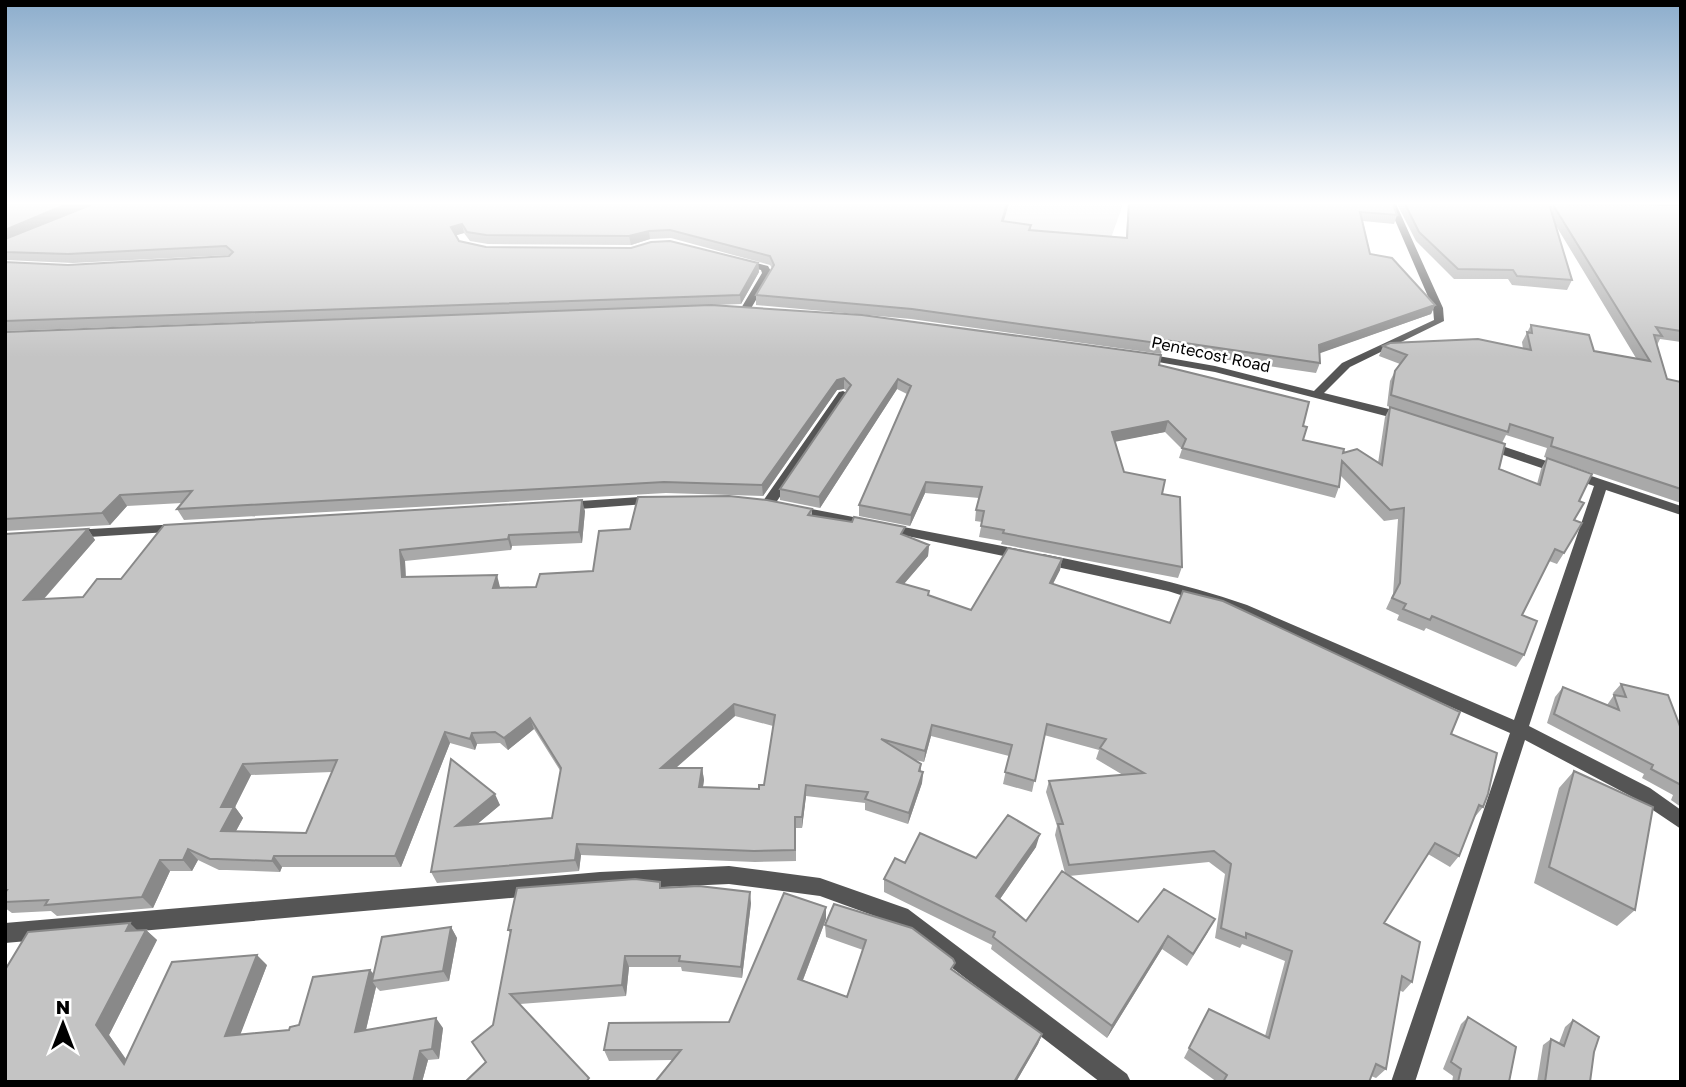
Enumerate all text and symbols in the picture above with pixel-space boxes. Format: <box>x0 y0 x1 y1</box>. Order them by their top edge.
street label: Pentecost Road <box>1150 332 1272 376</box>
north arrow <box>28 989 98 1059</box>
text: N <box>56 995 70 1018</box>

